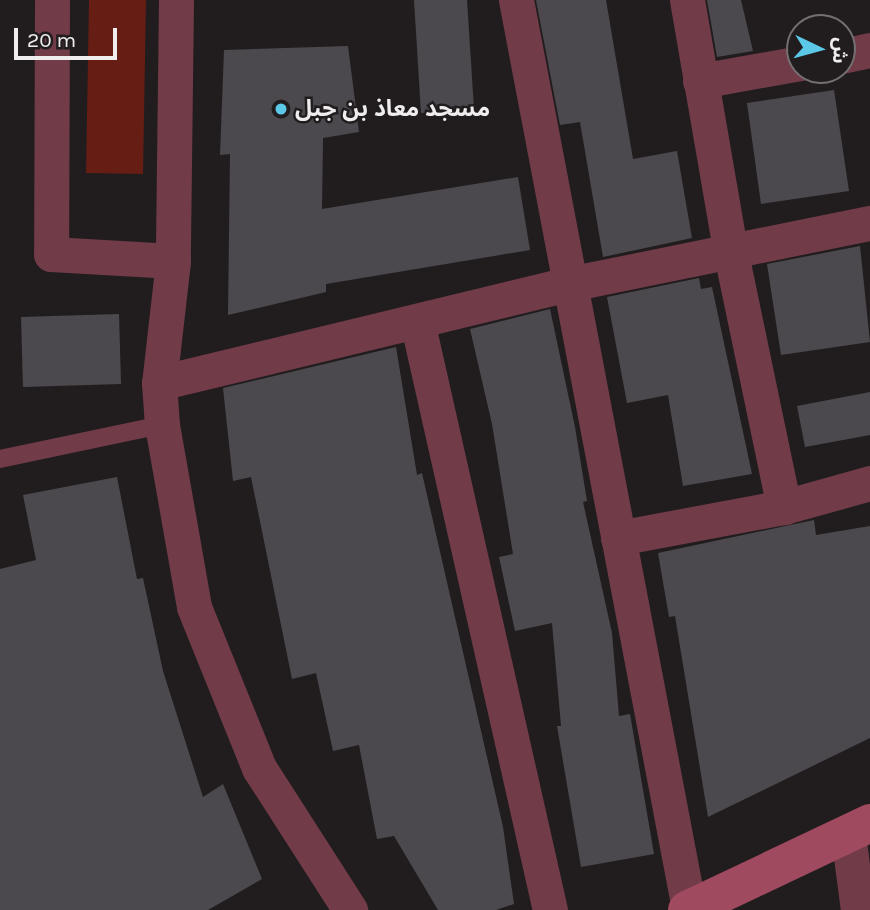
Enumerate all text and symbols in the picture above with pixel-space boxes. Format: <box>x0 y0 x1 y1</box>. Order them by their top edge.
scale bar <box>18 14 121 58</box>
north arrow <box>786 14 856 84</box>
text: 20 m <box>27 28 76 52</box>
text: ش <box>828 37 852 65</box>
place label: مسجد معاذ بن جبل <box>295 95 490 123</box>
marker: مسجد معاذ بن جبل <box>273 101 289 117</box>

